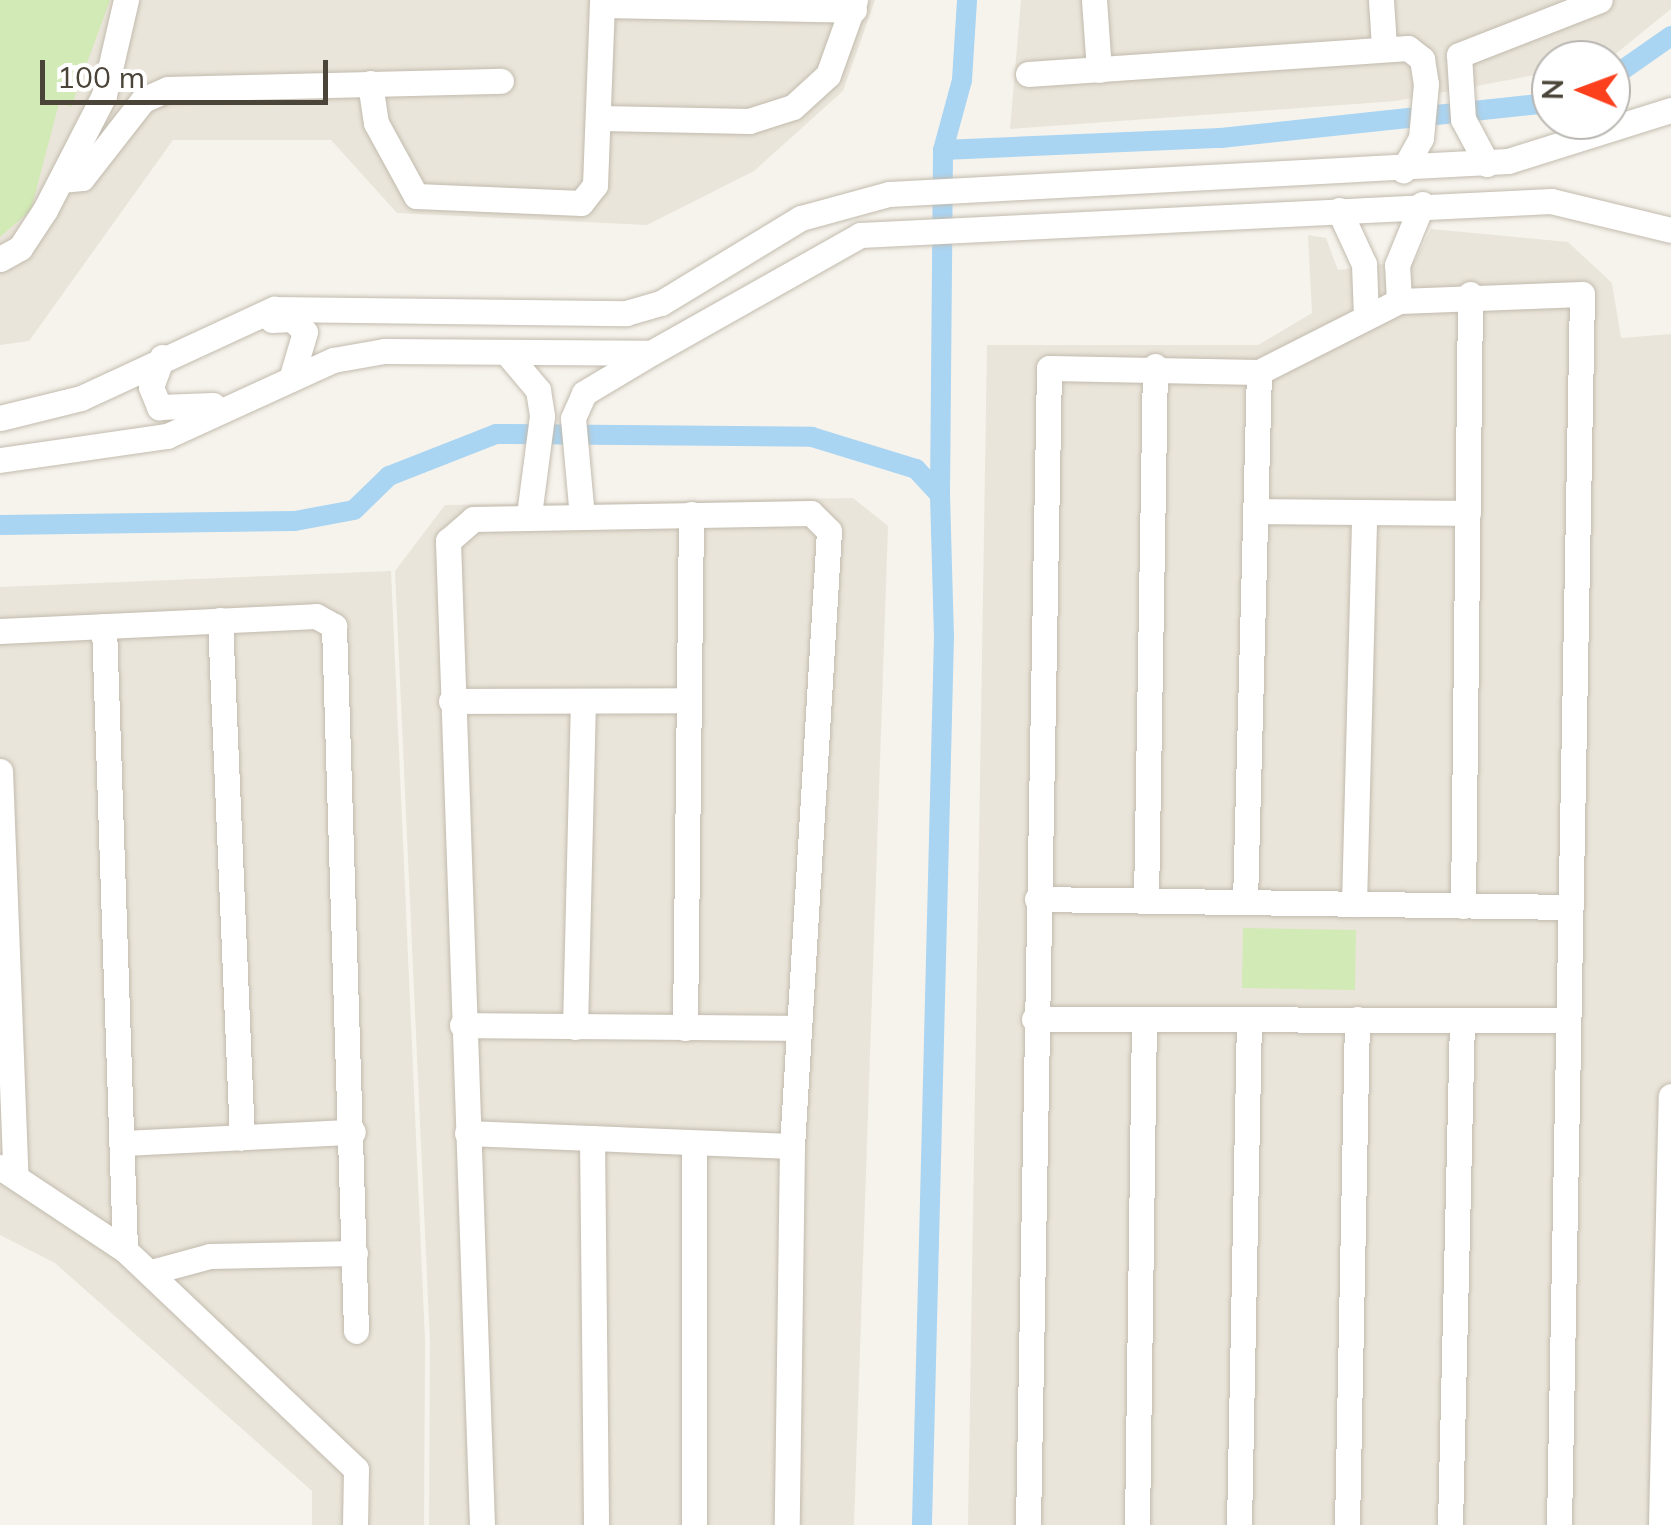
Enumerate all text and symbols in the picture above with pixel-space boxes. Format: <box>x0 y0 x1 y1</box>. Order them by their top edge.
scale bar <box>45 40 332 102</box>
north arrow <box>1531 40 1631 140</box>
text: 100 m <box>57 58 145 96</box>
text: N <box>1535 79 1570 100</box>

